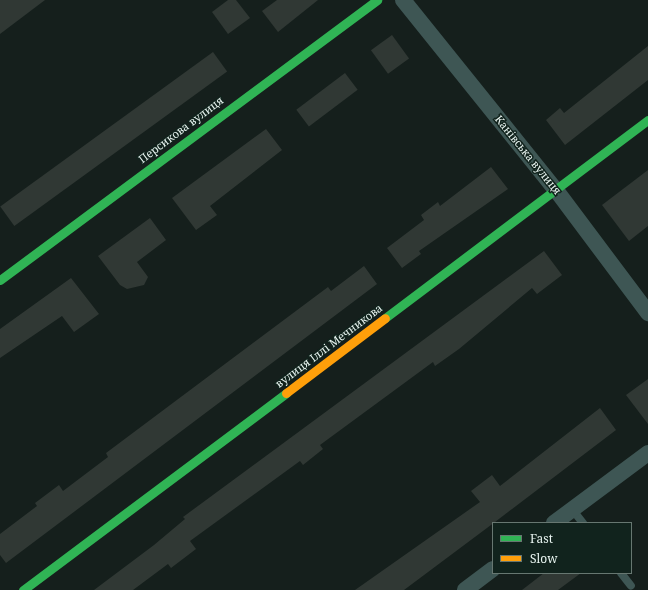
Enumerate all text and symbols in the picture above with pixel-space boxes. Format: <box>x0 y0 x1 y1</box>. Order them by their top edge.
street label: Персикова вулиця <box>136 94 226 166</box>
street label: Канівська вулиця <box>492 113 564 197</box>
street label: вулиця Іллі Мечникова <box>273 301 385 391</box>
legend <box>492 522 632 574</box>
text: Fast <box>530 530 553 547</box>
text: Slow <box>530 550 558 567</box>

